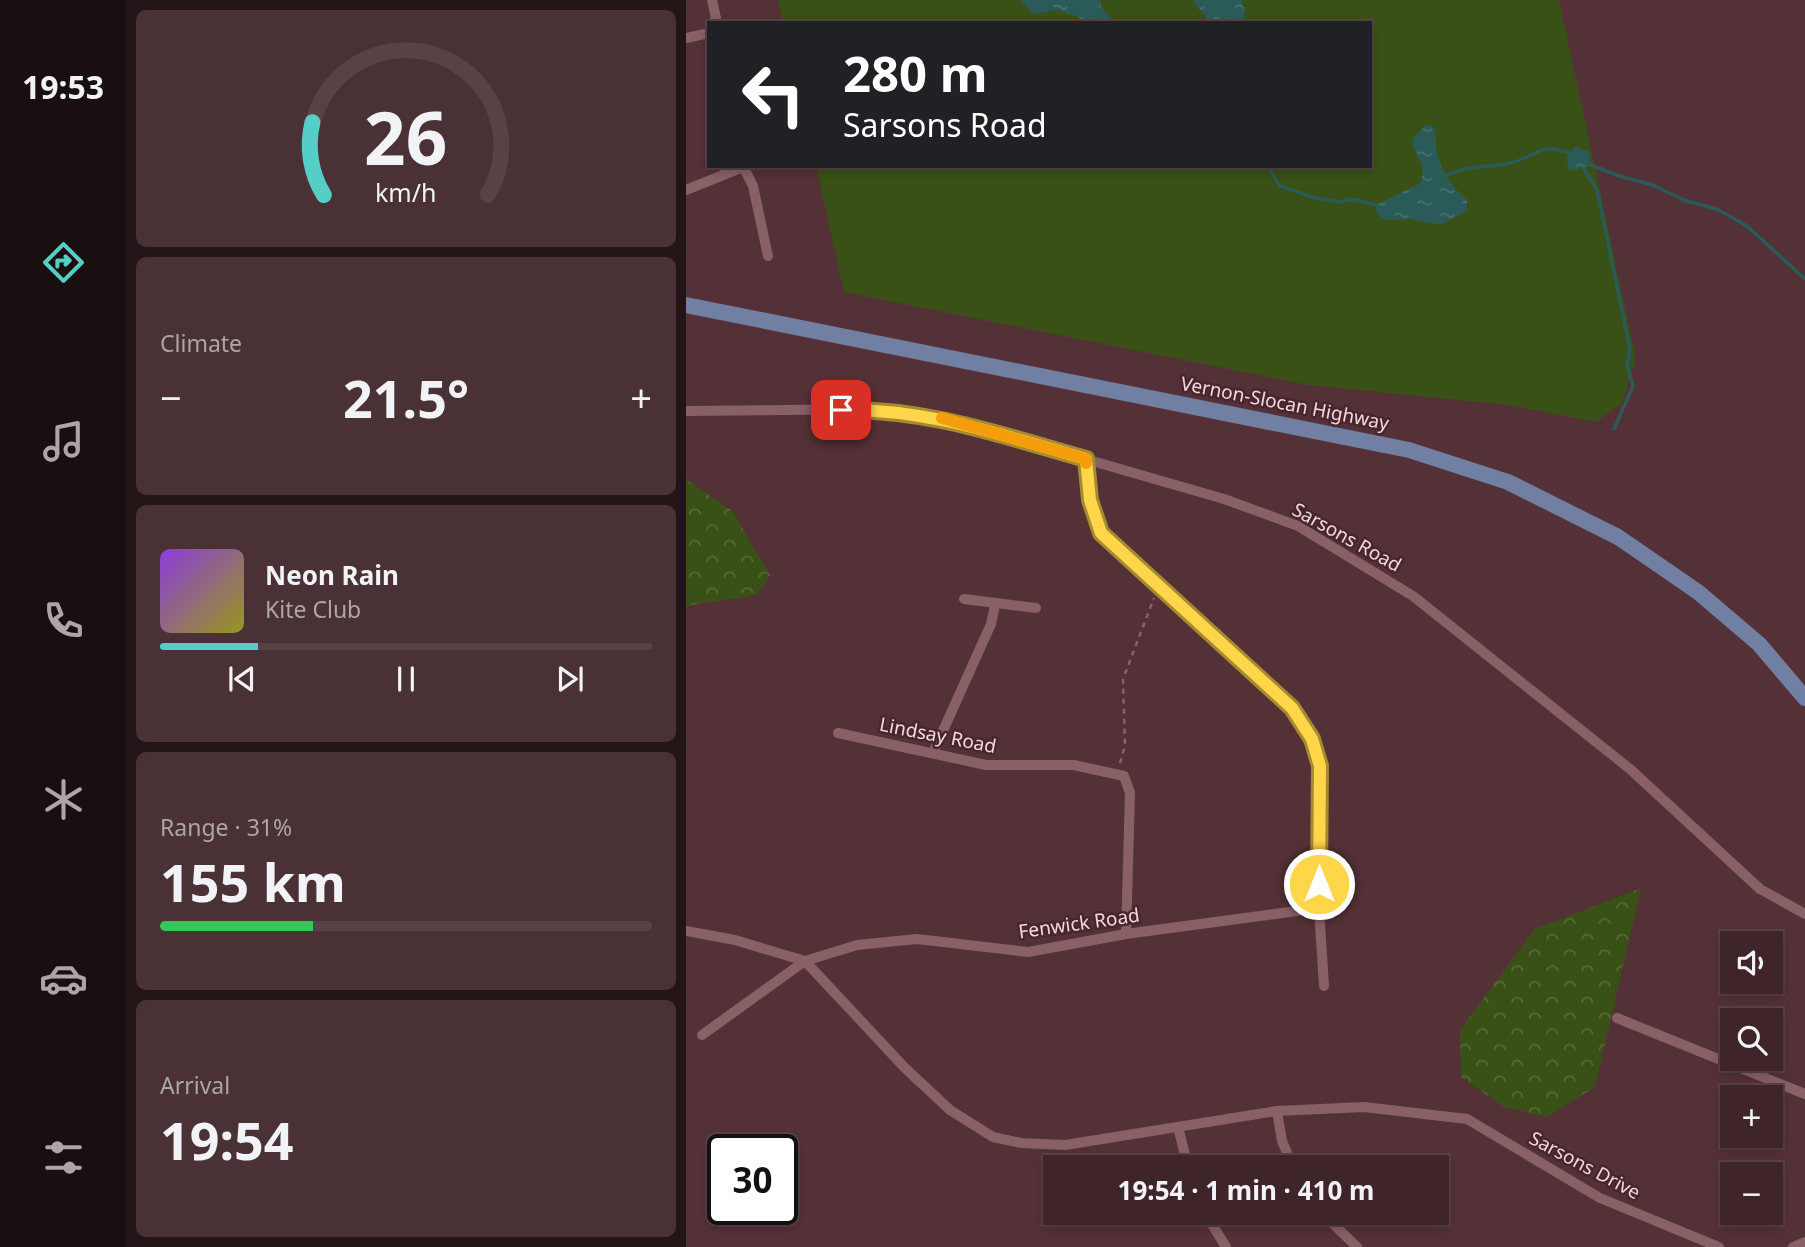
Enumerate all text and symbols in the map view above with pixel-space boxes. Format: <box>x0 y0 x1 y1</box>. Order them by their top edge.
text: 280 m <box>843 40 988 106</box>
icon: left <box>728 49 819 140</box>
text: 19:53 <box>22 65 104 108</box>
text: 26 <box>364 87 448 186</box>
text: Sarsons Road <box>843 103 1047 146</box>
text: km/h <box>375 175 437 209</box>
icon: directions <box>39 238 88 287</box>
text: Climate <box>160 327 242 359</box>
text: 21.5° <box>343 362 469 433</box>
street label: Vernon-Slocan Highway <box>1179 370 1392 436</box>
text: − <box>160 371 182 423</box>
text: + <box>630 371 652 423</box>
pin <box>811 380 871 440</box>
icon: arrive <box>822 391 860 429</box>
icon: music <box>39 417 88 466</box>
street label: Sarsons Road <box>1288 496 1406 578</box>
text: Neon Rain <box>265 557 399 593</box>
text: Kite Club <box>265 593 361 625</box>
icon: phone <box>39 596 88 645</box>
icon: previous <box>223 660 261 698</box>
icon: pause <box>387 660 425 698</box>
icon: next <box>551 660 589 698</box>
street label: Lindsay Road <box>877 711 999 759</box>
icon: climate <box>39 775 88 824</box>
text: Range · 31% <box>160 811 292 843</box>
text: 155 km <box>160 846 346 917</box>
position arrow <box>1282 847 1356 921</box>
street label: Fenwick Road <box>1017 902 1141 944</box>
map controls <box>1720 931 1783 1225</box>
button: sound <box>1720 931 1783 994</box>
icon: car <box>39 954 88 1003</box>
button: search <box>1720 1008 1783 1071</box>
text: Arrival <box>160 1069 230 1101</box>
button: + <box>1720 1085 1783 1148</box>
text: 19:54 <box>160 1104 294 1175</box>
street label: Sarsons Drive <box>1525 1125 1645 1205</box>
icon: filters <box>39 1133 88 1182</box>
speed limit sign: 30 <box>707 1134 798 1225</box>
button: − <box>1720 1162 1783 1225</box>
text: 19:54 · 1 min · 410 m <box>1118 1172 1374 1208</box>

